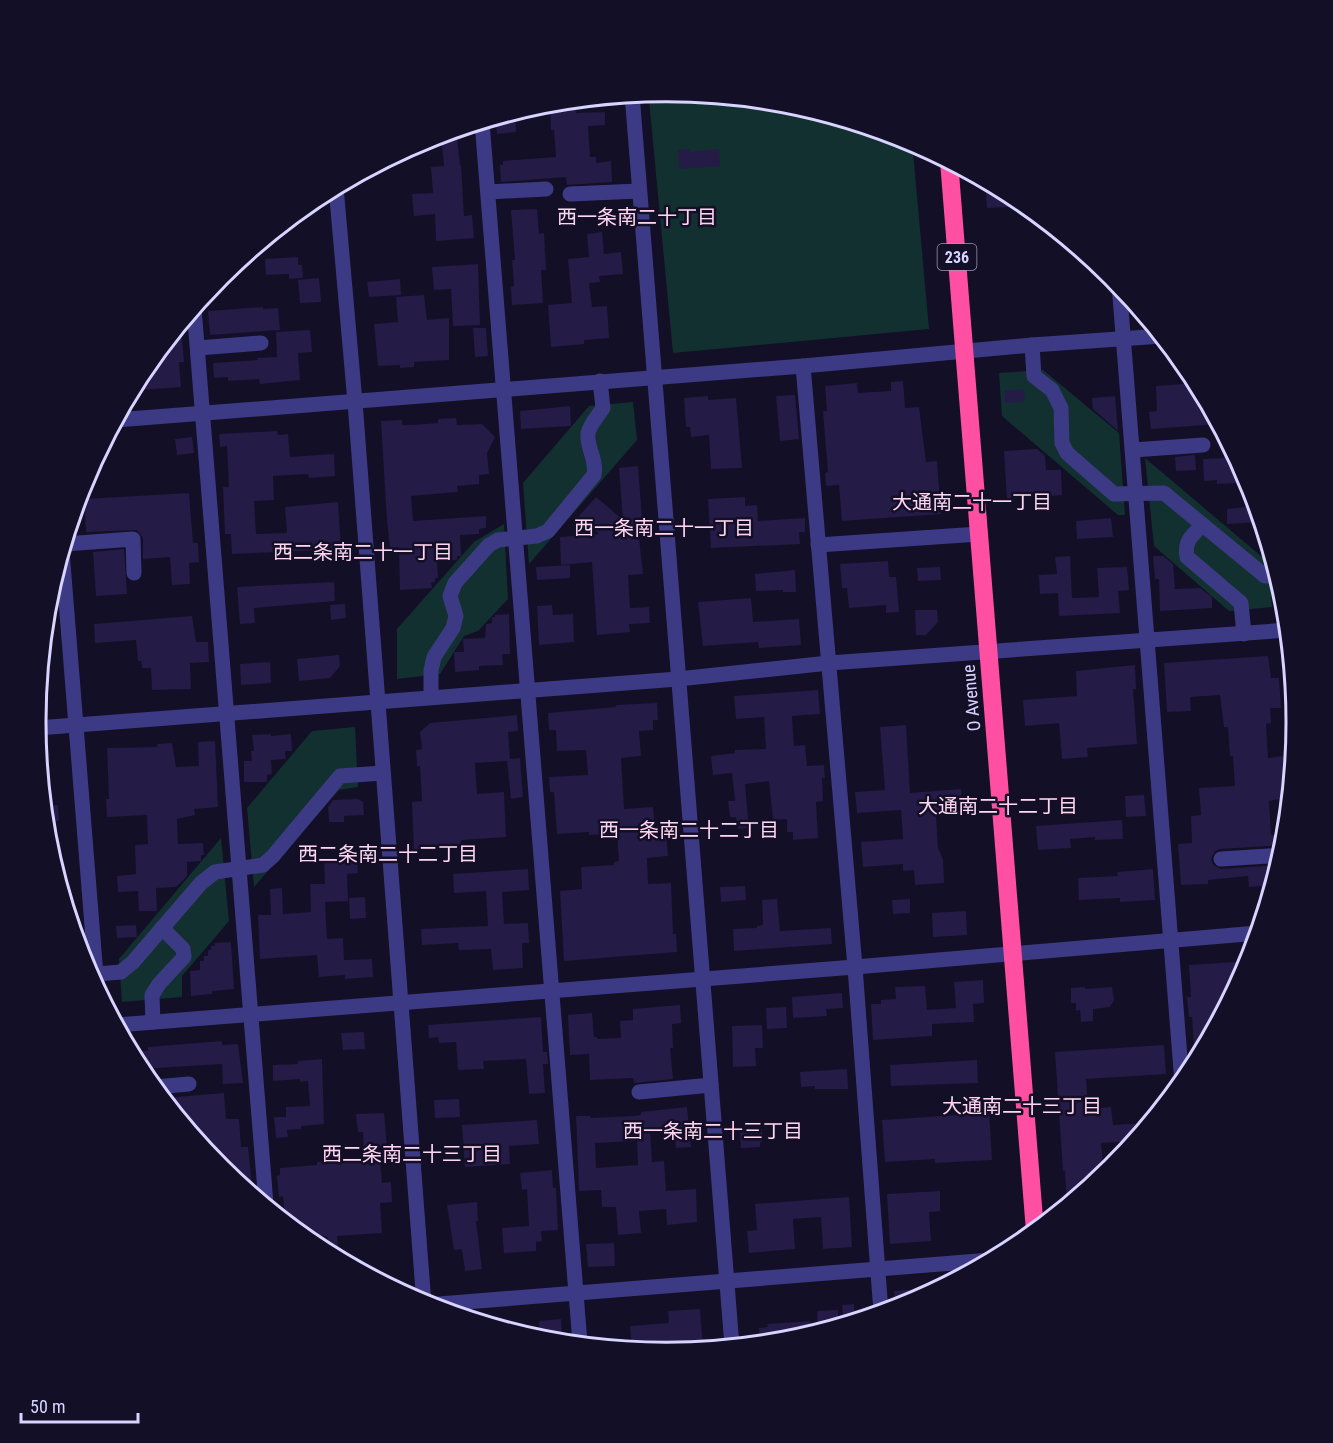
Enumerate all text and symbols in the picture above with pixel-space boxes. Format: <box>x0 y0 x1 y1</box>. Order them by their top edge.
district label: 西一条南二十丁目 <box>557 205 717 229</box>
road number: 236 <box>938 244 976 270</box>
district label: 大通南二十一丁目 <box>892 490 1052 514</box>
district label: 西一条南二十一丁目 <box>574 516 754 540</box>
district label: 西二条南二十一丁目 <box>273 540 453 564</box>
street label: O Avenue <box>958 664 984 732</box>
district label: 大通南二十二丁目 <box>918 794 1078 818</box>
district label: 西一条南二十二丁目 <box>599 818 779 842</box>
district label: 西二条南二十二丁目 <box>298 842 478 866</box>
district label: 大通南二十三丁目 <box>942 1094 1102 1118</box>
district label: 西一条南二十三丁目 <box>623 1119 803 1143</box>
district label: 西二条南二十三丁目 <box>322 1142 502 1166</box>
scale bar <box>21 1386 138 1424</box>
text: 50 m <box>30 1396 65 1417</box>

